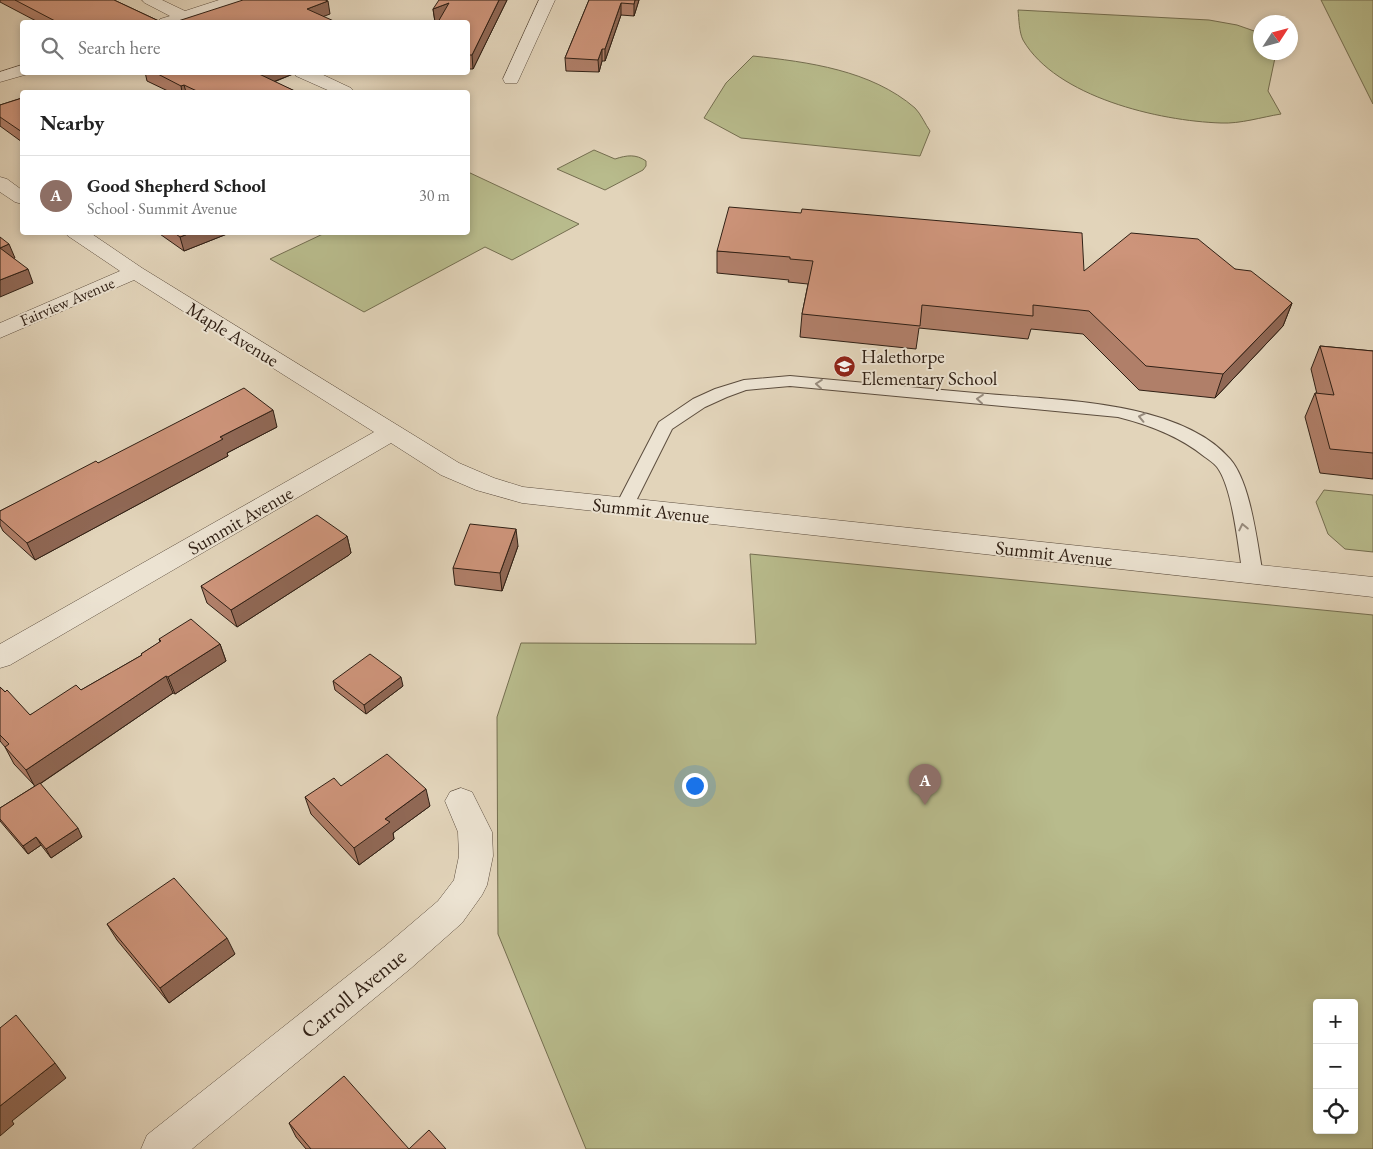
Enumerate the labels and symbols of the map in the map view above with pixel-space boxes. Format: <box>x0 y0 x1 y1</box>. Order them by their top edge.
north arrow <box>1253 15 1298 60</box>
street label: Fairview Avenue <box>17 272 118 331</box>
street label: Maple Avenue <box>182 296 284 373</box>
place label: Halethorpe Elementary School <box>861 344 998 391</box>
school or university icon: Halethorpe Elementary School <box>833 355 857 379</box>
one-way arrow <box>814 379 822 390</box>
one-way arrow <box>976 394 984 405</box>
one-way arrow <box>1137 412 1146 423</box>
street label: Summit Avenue <box>183 480 297 561</box>
street label: Summit Avenue <box>591 492 711 529</box>
one-way arrow <box>1238 522 1249 531</box>
street label: Summit Avenue <box>994 535 1114 572</box>
pin: A <box>909 764 941 805</box>
your location <box>682 773 708 799</box>
street label: Carroll Avenue <box>295 942 412 1045</box>

